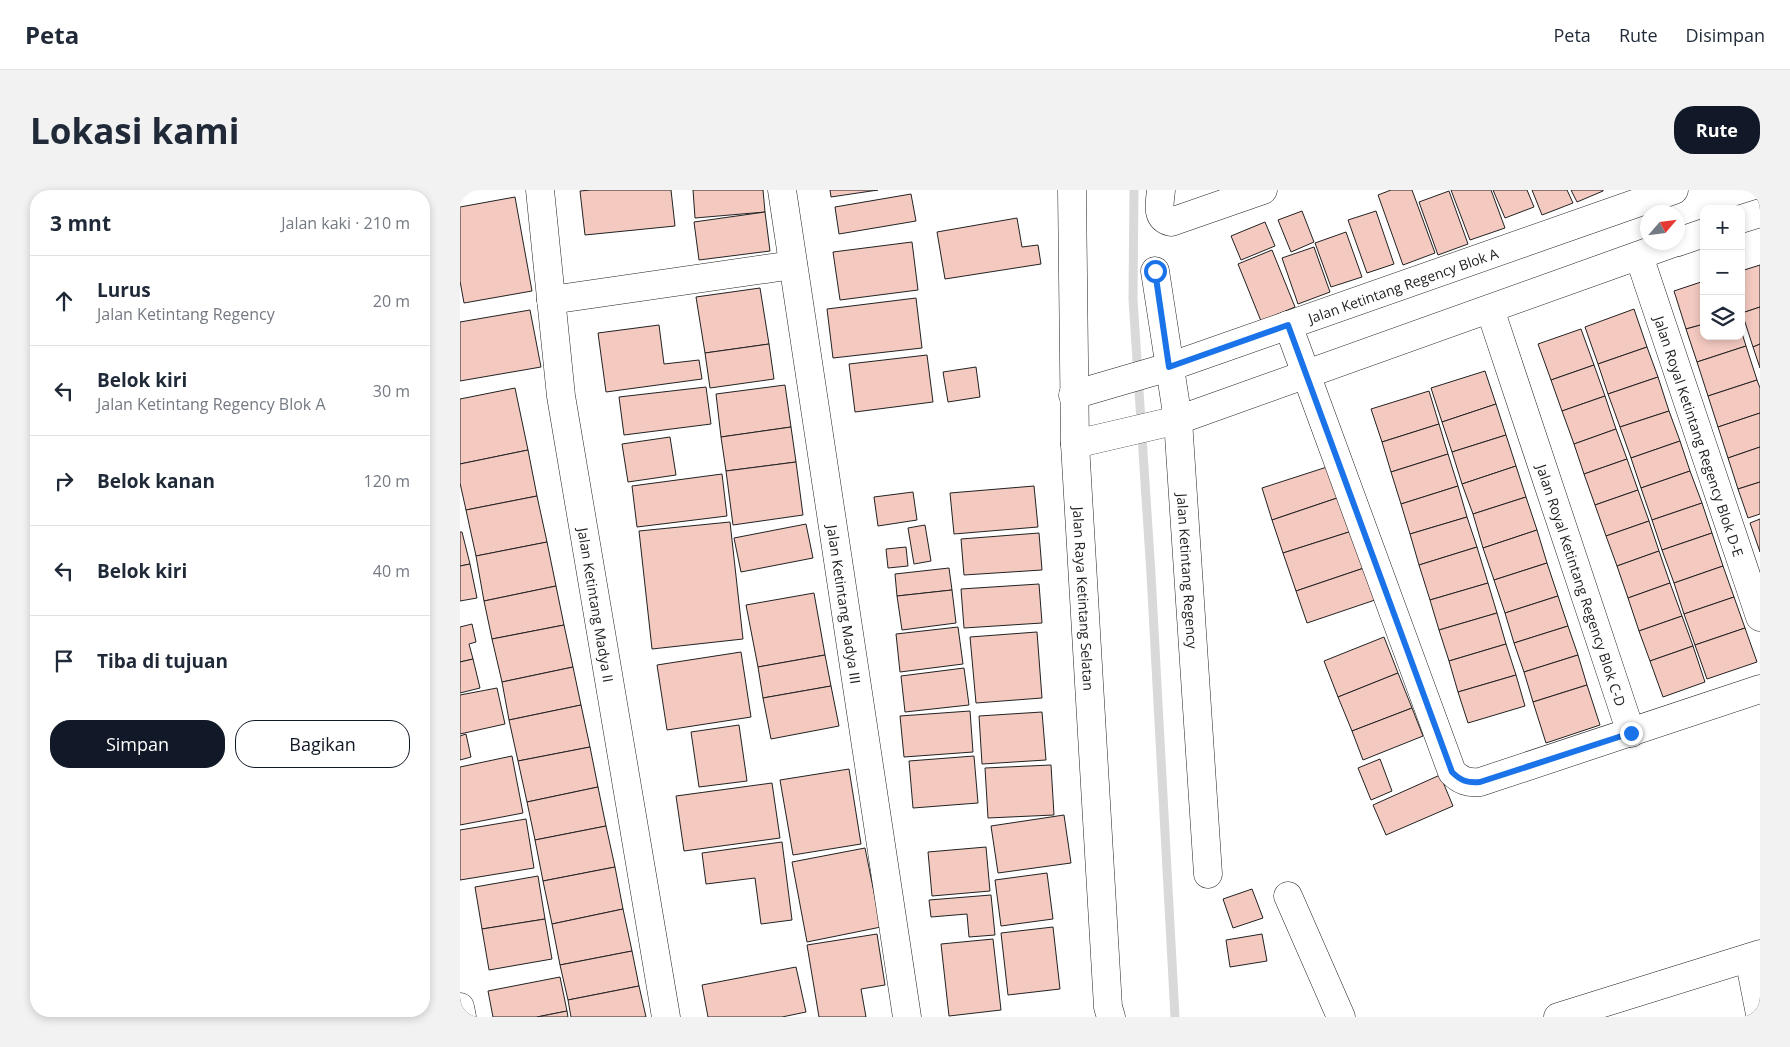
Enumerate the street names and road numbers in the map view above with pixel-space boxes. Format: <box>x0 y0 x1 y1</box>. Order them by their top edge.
street label: Jalan Ketintang Regency Blok A <box>1304 243 1501 328</box>
street label: Jalan Royal Ketintang Regency Blok D-E <box>1650 311 1749 559</box>
street label: Jalan Royal Ketintang Regency Blok C-D <box>1532 460 1631 709</box>
street label: Jalan Ketintang Regency <box>1173 491 1203 650</box>
street label: Jalan Raya Ketintang Selatan <box>1069 504 1099 691</box>
street label: Jalan Ketintang Madya III <box>823 522 866 685</box>
street label: Jalan Ketintang Madya II <box>574 524 619 684</box>

